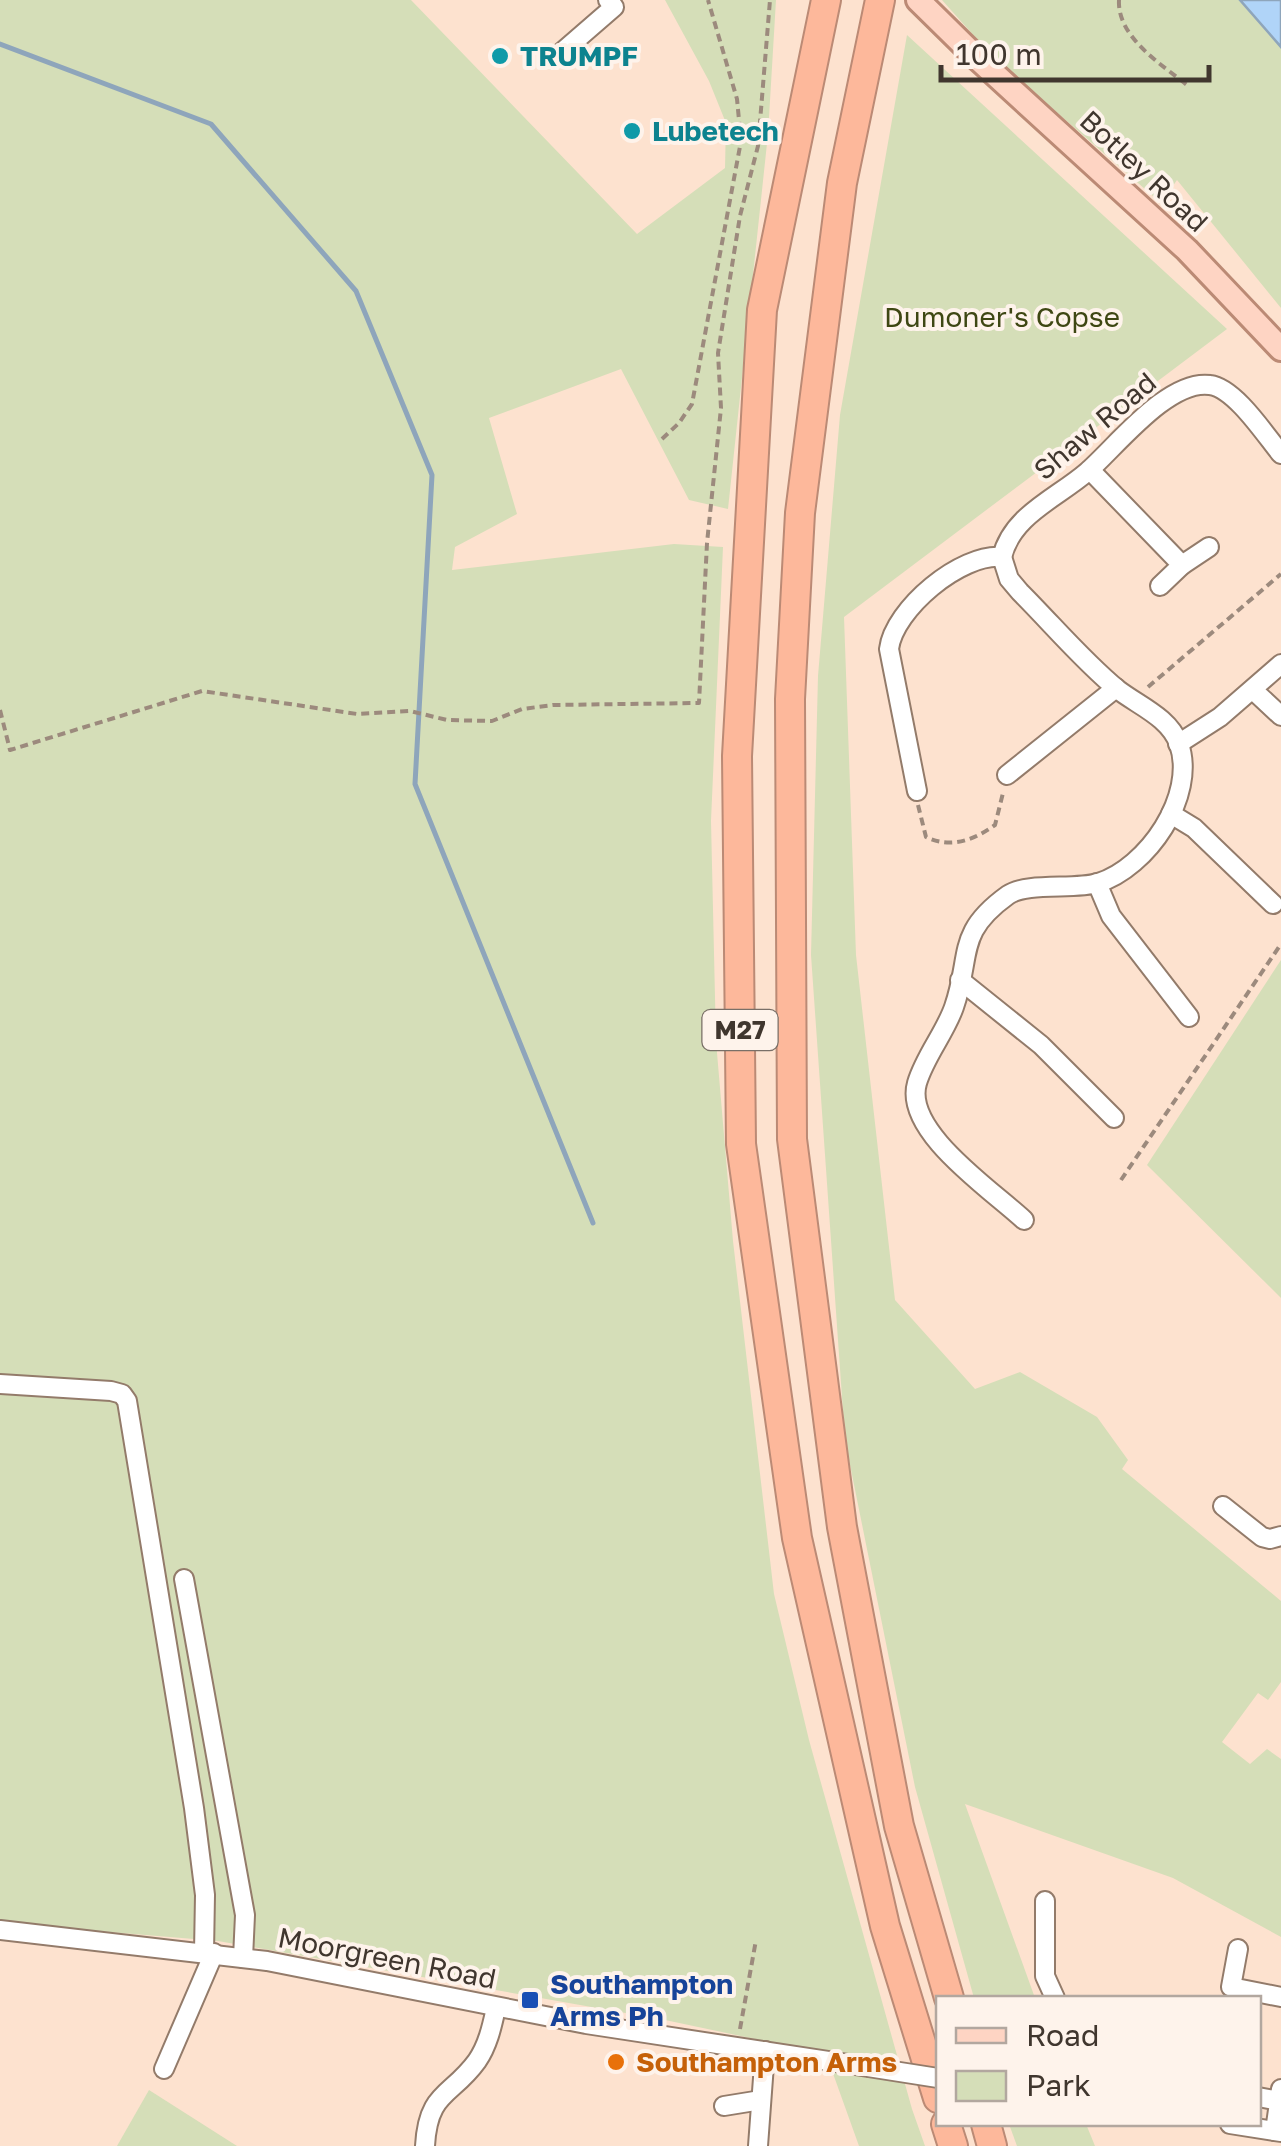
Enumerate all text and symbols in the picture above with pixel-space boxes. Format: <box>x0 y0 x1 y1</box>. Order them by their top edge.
scale bar <box>941 20 1208 82</box>
text: 100 m <box>956 36 1042 72</box>
place label: TRUMPF <box>520 39 638 72</box>
marker: TRUMPF <box>489 45 511 67</box>
street label: Botley Road <box>1074 103 1215 238</box>
place label: Lubetech <box>652 114 779 147</box>
marker: Lubetech <box>621 120 643 142</box>
park label: Dumoner's Copse <box>884 300 1120 333</box>
street label: Shaw Road <box>1027 365 1162 486</box>
road number: M27 <box>702 1010 778 1050</box>
street label: Moorgreen Road <box>275 1920 499 1995</box>
place label: Southampton Arms Ph <box>550 1967 733 2032</box>
marker: Southampton Arms Ph <box>519 1989 541 2011</box>
legend <box>936 1996 1261 2126</box>
text: Road <box>1026 2017 1100 2053</box>
place label: Southampton Arms <box>636 2045 897 2078</box>
marker: Southampton Arms <box>605 2051 627 2073</box>
text: Park <box>1026 2067 1091 2103</box>

